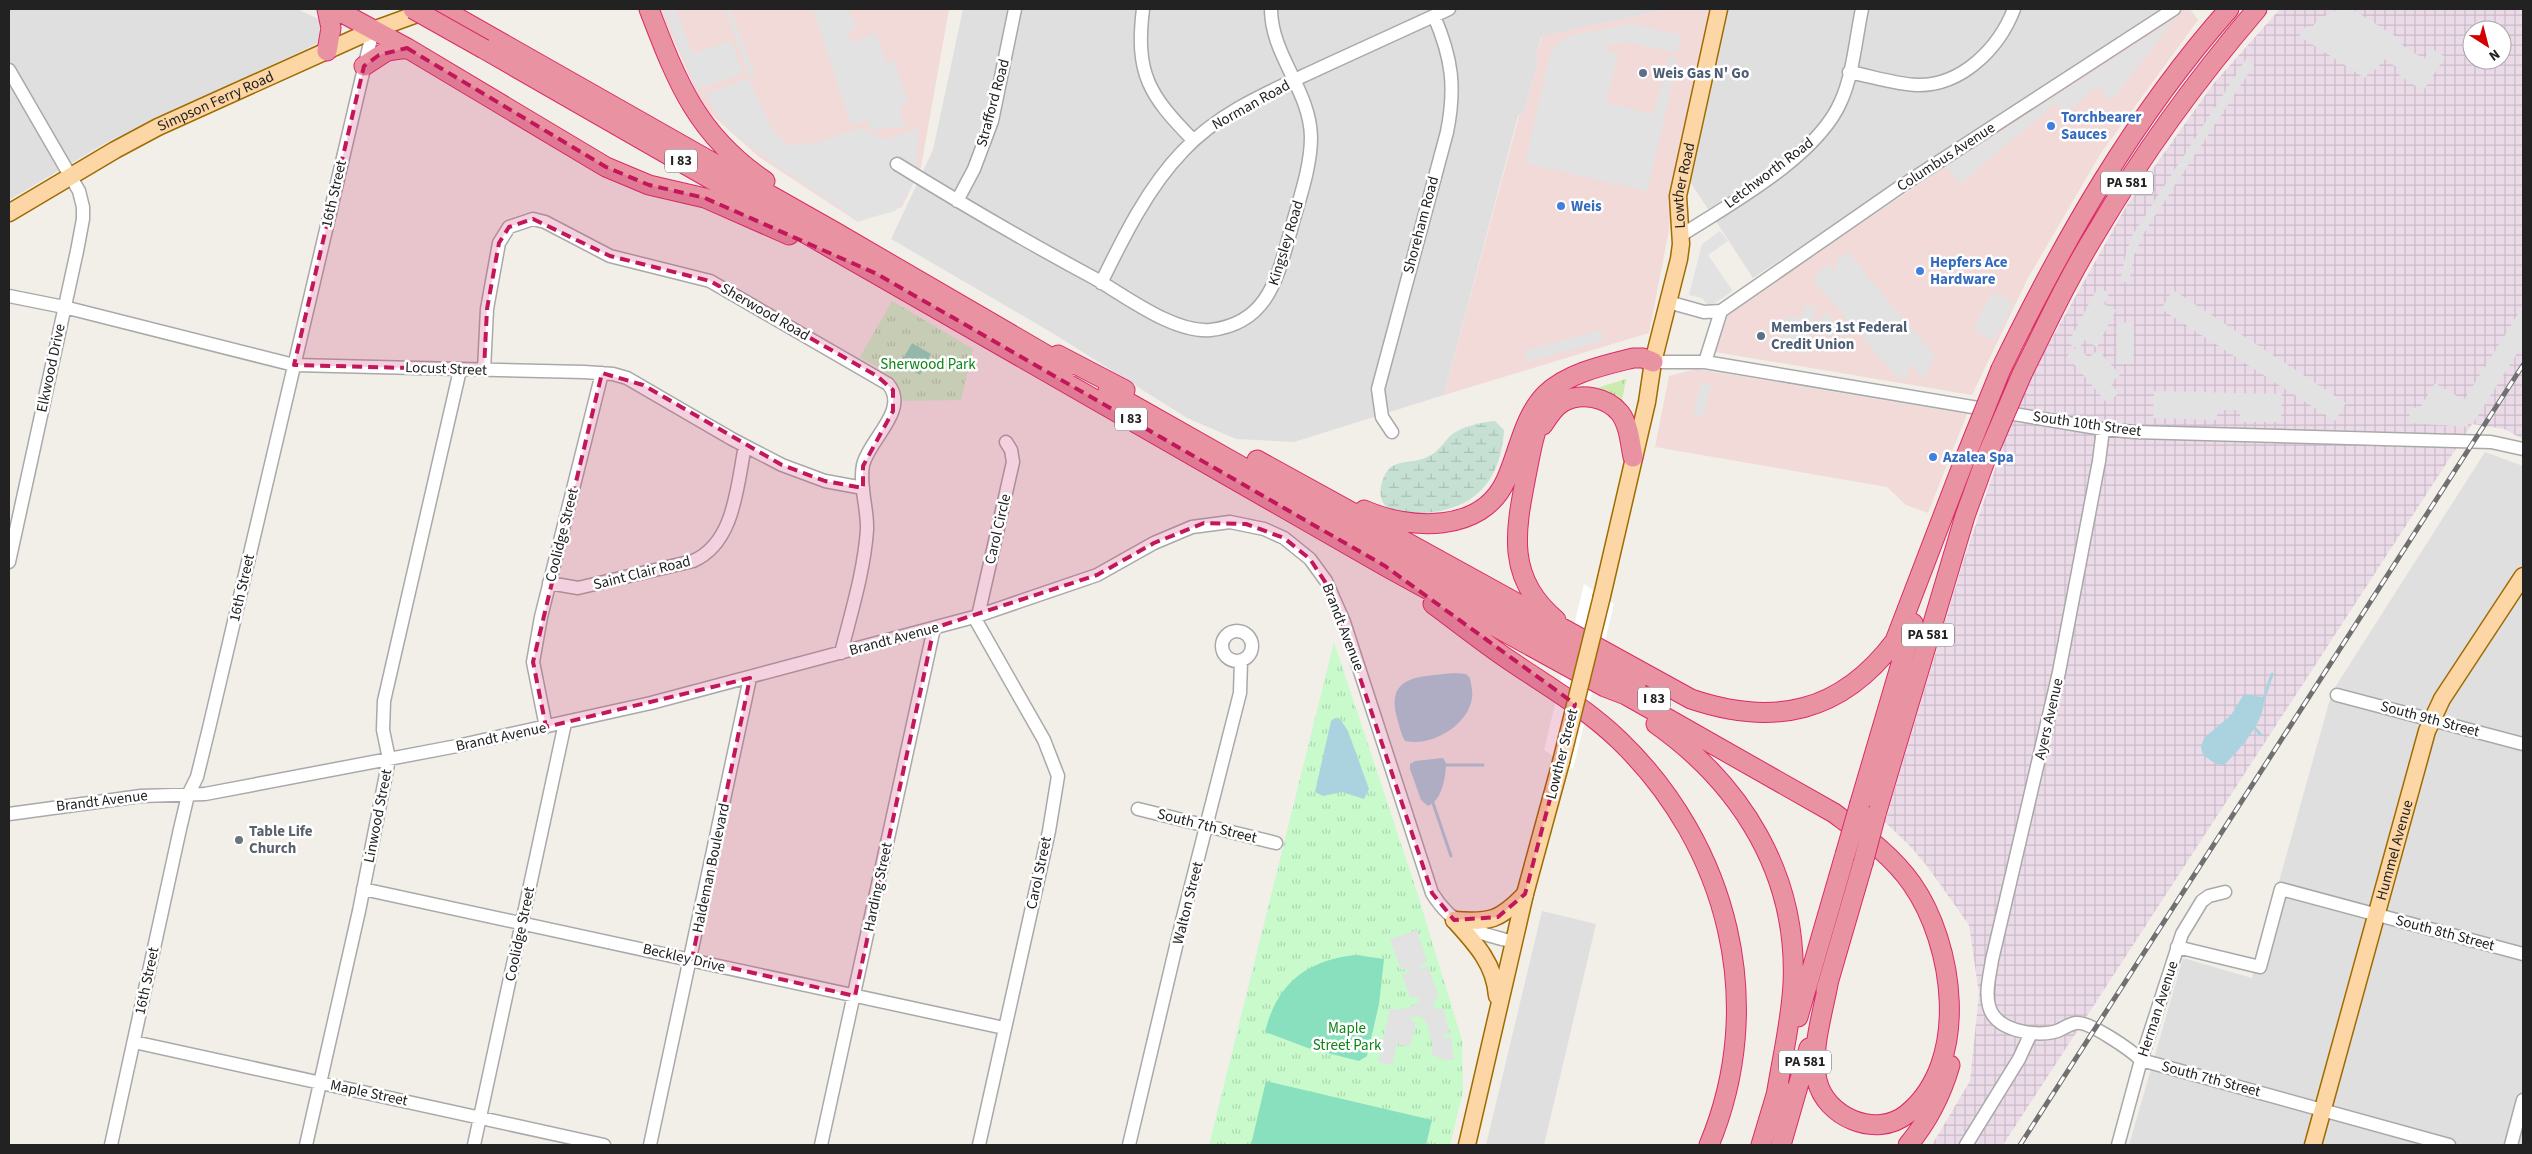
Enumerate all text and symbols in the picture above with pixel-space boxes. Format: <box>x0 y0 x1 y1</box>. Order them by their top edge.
north arrow <box>2462 20 2512 70</box>
text: N <box>2484 44 2504 66</box>
street label: Strafford Road <box>971 57 1015 149</box>
place label: Weis Gas N' Go <box>1653 63 1749 84</box>
street label: Simpson Ferry Road <box>154 66 277 137</box>
marker: Weis Gas N' Go <box>1637 67 1649 79</box>
street label: Norman Road <box>1208 75 1294 135</box>
place label: Torchbearer Sauces <box>2061 107 2142 145</box>
street label: Columbus Avenue <box>1893 117 1999 197</box>
marker: Torchbearer Sauces <box>2045 120 2057 132</box>
street label: Letchworth Road <box>1720 132 1818 214</box>
street label: Lowther Road <box>1667 140 1700 229</box>
road number: I 83 <box>665 150 697 172</box>
street label: 16th Street <box>316 158 352 230</box>
road number: PA 581 <box>2101 172 2153 194</box>
street label: Shoreham Road <box>1398 174 1444 276</box>
place label: Weis <box>1571 196 1602 217</box>
street label: Kingsley Road <box>1263 198 1309 288</box>
marker: Weis <box>1555 200 1567 212</box>
place label: Hepfers Ace Hardware <box>1930 252 2008 290</box>
marker: Hepfers Ace Hardware <box>1914 265 1926 277</box>
street label: Sherwood Road <box>717 278 813 346</box>
place label: Members 1st Federal Credit Union <box>1771 317 1908 355</box>
street label: Elkwood Drive <box>31 322 71 414</box>
marker: Members 1st Federal Credit Union <box>1755 330 1767 342</box>
park label: Sherwood Park <box>880 354 976 375</box>
street label: Locust Street <box>405 357 487 381</box>
street label: South 10th Street <box>2031 406 2143 442</box>
road number: I 83 <box>1115 408 1147 430</box>
place label: Azalea Spa <box>1942 447 2014 468</box>
marker: Azalea Spa <box>1927 451 1939 463</box>
street label: Coolidge Street <box>540 486 584 584</box>
street label: Carol Circle <box>980 492 1016 566</box>
street label: Saint Clair Road <box>591 551 693 595</box>
street label: 16th Street <box>224 552 260 624</box>
street label: Brandt Avenue <box>1317 580 1369 674</box>
street label: Brandt Avenue <box>847 617 941 661</box>
road number: PA 581 <box>1902 624 1954 646</box>
street label: Ayers Avenue <box>2029 676 2069 762</box>
road number: I 83 <box>1638 688 1670 711</box>
street label: South 9th Street <box>2378 696 2482 742</box>
street label: Lowther Street <box>1541 707 1583 801</box>
street label: Brandt Avenue <box>454 717 548 757</box>
street label: Linwood Street <box>359 767 397 865</box>
street label: Brandt Avenue <box>55 785 149 817</box>
street label: Hummel Avenue <box>2370 797 2418 903</box>
street label: Haldeman Boulevard <box>687 801 735 935</box>
street label: South 7th Street <box>1155 803 1259 849</box>
place label: Table Life Church <box>249 821 313 859</box>
marker: Table Life Church <box>233 834 245 846</box>
street label: Carol Street <box>1021 835 1057 911</box>
street label: Harding Street <box>858 840 898 934</box>
street label: Walton Street <box>1168 859 1208 947</box>
street label: Coolidge Street <box>500 885 540 983</box>
street label: South 8th Street <box>2393 910 2497 956</box>
street label: Beckley Drive <box>641 938 727 978</box>
street label: 16th Street <box>130 945 164 1017</box>
street label: Herman Avenue <box>2133 958 2183 1060</box>
park label: Maple Street Park <box>1313 1018 1382 1056</box>
road number: PA 581 <box>1779 1050 1831 1074</box>
street label: South 7th Street <box>2159 1056 2263 1102</box>
street label: Maple Street <box>328 1075 410 1111</box>

